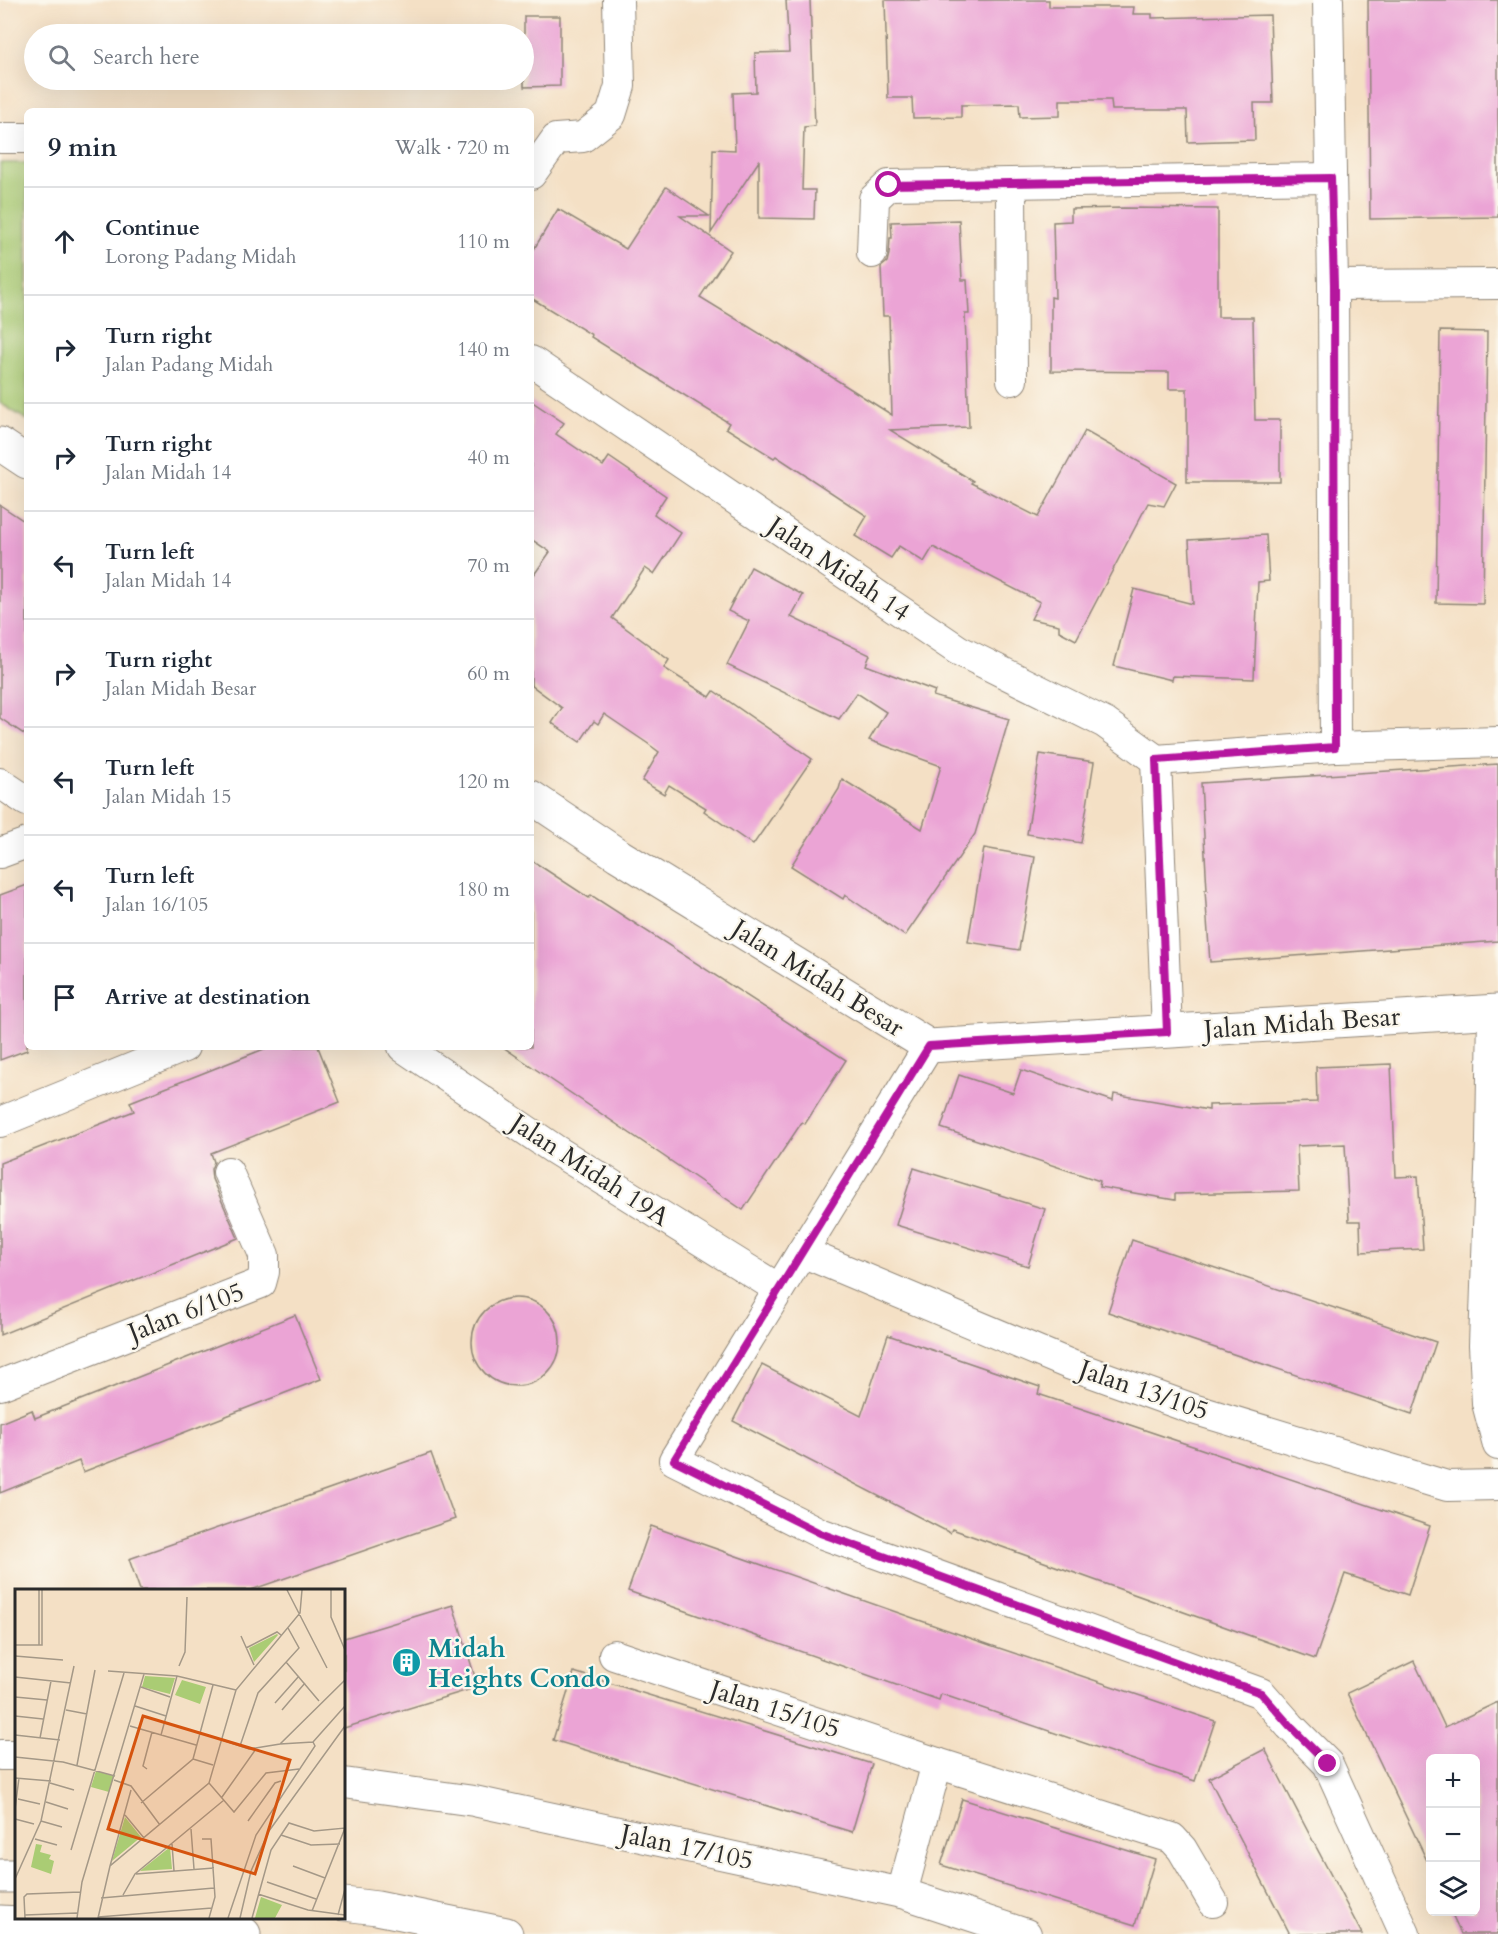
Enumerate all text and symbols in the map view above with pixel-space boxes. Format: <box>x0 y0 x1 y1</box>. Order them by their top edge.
search box <box>24 24 534 90</box>
icon: search <box>45 41 78 74</box>
text: Search here <box>93 42 200 72</box>
text: 9 min <box>48 130 117 165</box>
text: Walk · 720 m <box>395 134 510 161</box>
route start <box>875 171 901 197</box>
text: Continue <box>105 213 200 243</box>
icon: ahead <box>48 225 81 258</box>
text: 110 m <box>457 228 510 255</box>
text: Lorong Padang Midah <box>105 243 296 270</box>
text: Turn right <box>105 321 212 351</box>
icon: right <box>48 333 81 366</box>
text: 140 m <box>457 336 510 363</box>
text: Jalan Padang Midah <box>105 351 273 378</box>
text: Turn right <box>105 429 212 459</box>
icon: right <box>48 441 81 474</box>
text: 40 m <box>467 444 510 471</box>
text: Jalan Midah 14 <box>105 459 231 486</box>
street label: Jalan Midah 14 <box>758 506 917 629</box>
text: Turn left <box>105 537 194 567</box>
icon: left <box>48 549 81 582</box>
text: 70 m <box>467 552 510 579</box>
text: Jalan Midah 14 <box>105 567 231 594</box>
text: Turn right <box>105 645 212 675</box>
icon: right <box>48 657 81 690</box>
text: 60 m <box>467 660 510 687</box>
text: Jalan Midah Besar <box>105 675 256 702</box>
text: Turn left <box>105 753 194 783</box>
icon: left <box>48 765 81 798</box>
text: 120 m <box>457 768 510 795</box>
text: Jalan Midah 15 <box>105 783 231 810</box>
text: Turn left <box>105 861 194 891</box>
icon: left <box>48 873 81 906</box>
text: 180 m <box>457 876 510 903</box>
text: Jalan 16/105 <box>105 891 209 918</box>
street label: Jalan Midah Besar <box>722 909 911 1045</box>
icon: arrive <box>48 981 81 1014</box>
text: Arrive at destination <box>105 982 310 1012</box>
street label: Jalan Midah Besar <box>1199 999 1402 1048</box>
street label: Jalan Midah 19A <box>500 1103 677 1235</box>
street label: Jalan 6/105 <box>119 1274 249 1352</box>
street label: Jalan 13/105 <box>1071 1350 1213 1428</box>
inset map <box>15 1589 345 1919</box>
place label: Midah Heights Condo <box>428 1631 610 1696</box>
building icon: Midah Heights Condo <box>391 1647 423 1679</box>
street label: Jalan 15/105 <box>702 1670 844 1746</box>
route end <box>1314 1750 1340 1776</box>
map controls <box>1426 1754 1480 1916</box>
button: + <box>1426 1754 1480 1808</box>
button: − <box>1426 1808 1480 1862</box>
street label: Jalan 17/105 <box>614 1815 757 1878</box>
button: layers <box>1426 1862 1480 1916</box>

